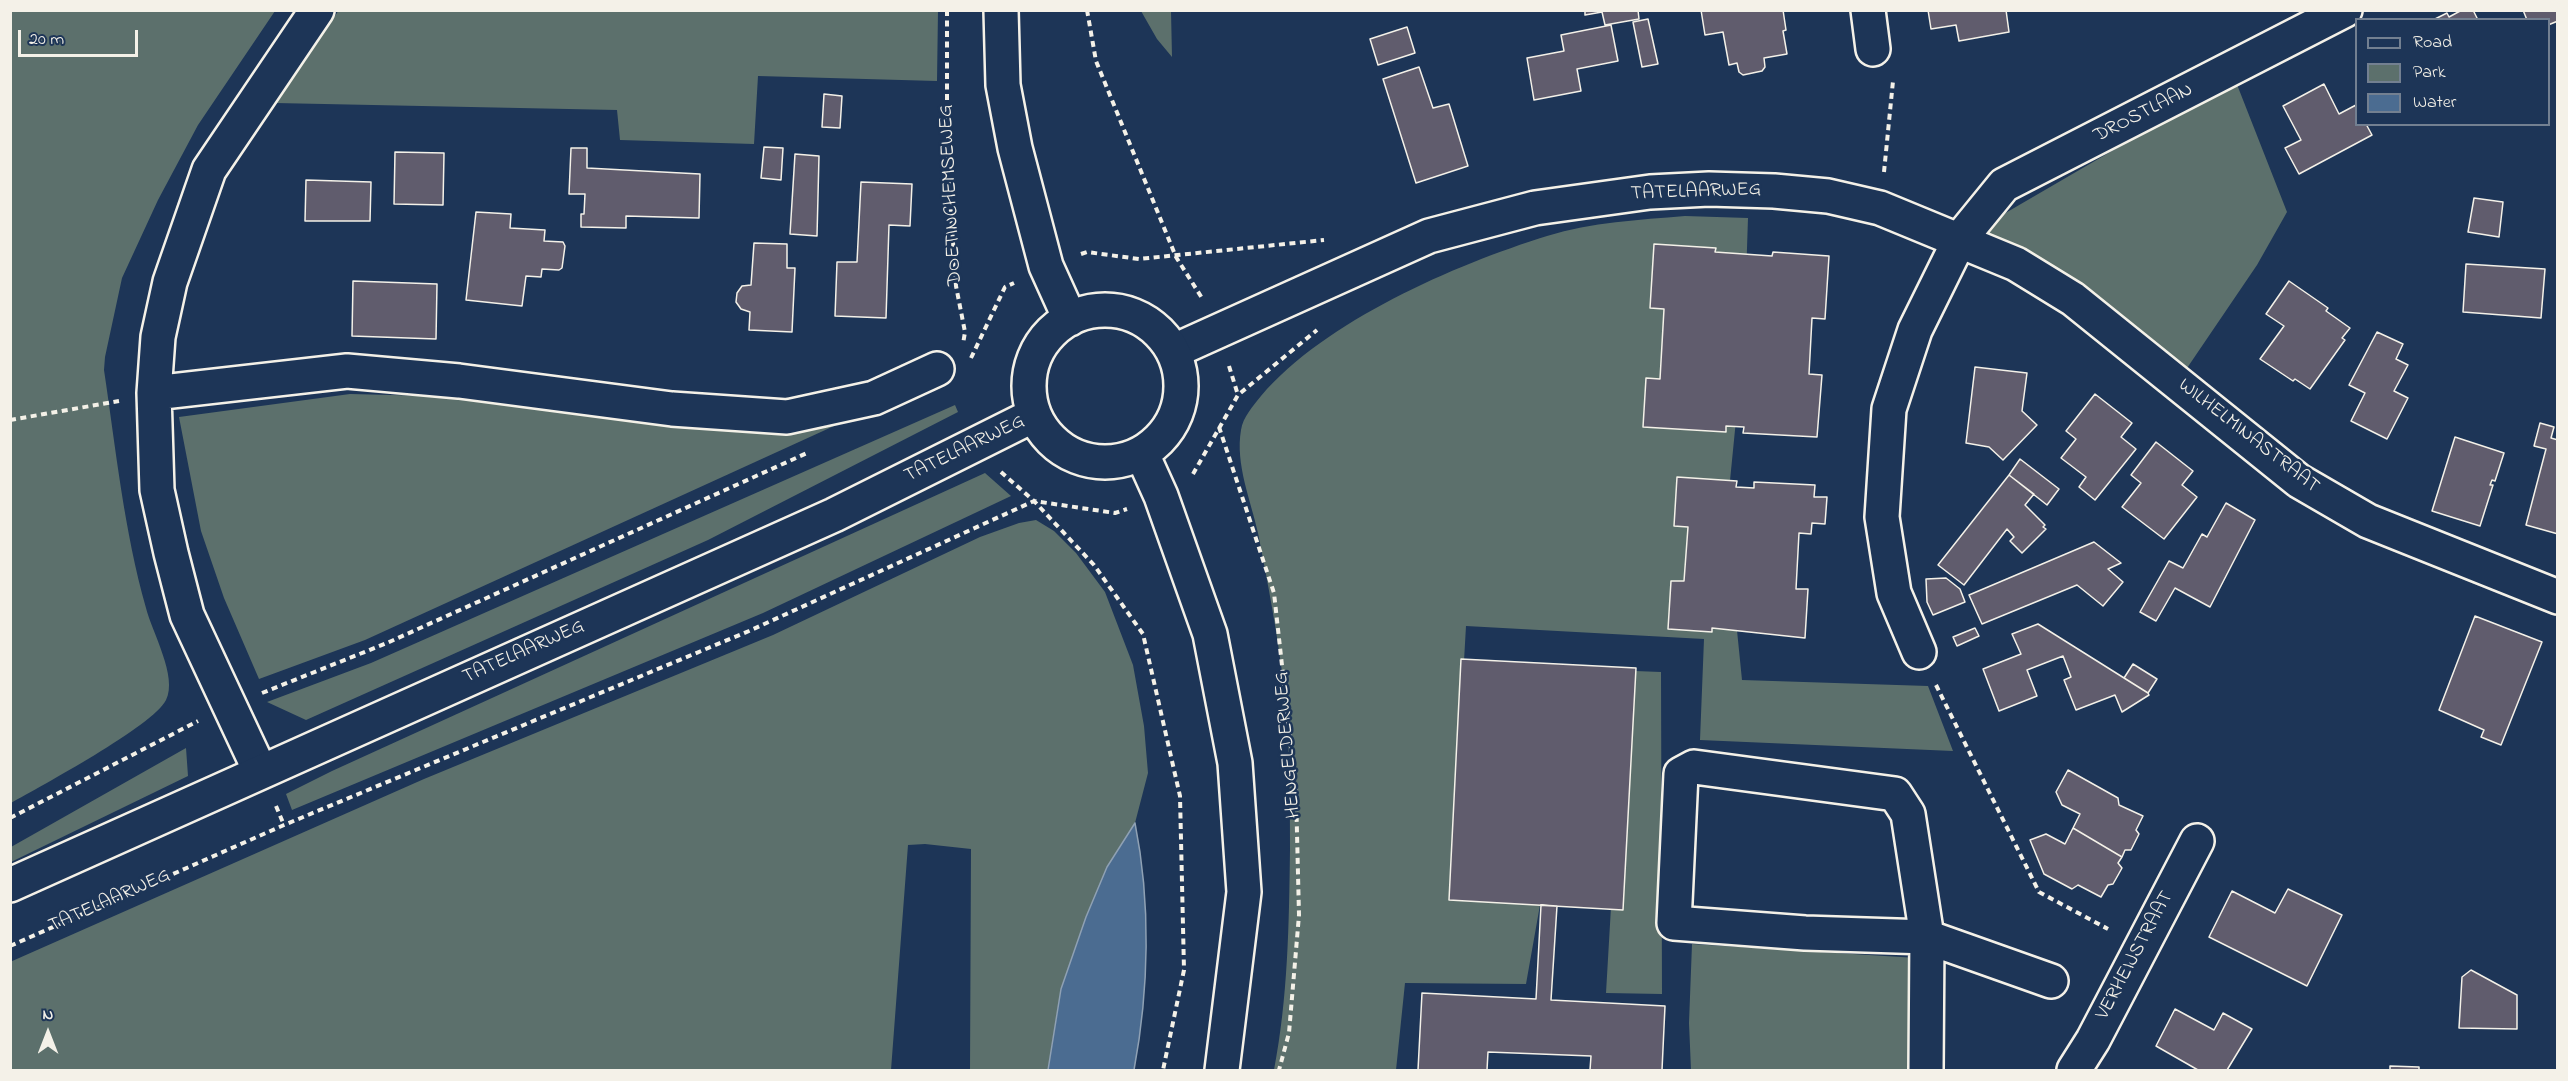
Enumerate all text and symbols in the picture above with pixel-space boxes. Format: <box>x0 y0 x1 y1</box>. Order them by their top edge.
scale bar <box>21 18 141 56</box>
legend <box>2355 18 2550 126</box>
text: 20 m <box>29 27 64 53</box>
text: Road <box>2413 30 2452 56</box>
text: Park <box>2413 60 2446 86</box>
street label: DROSTLAAN <box>2091 79 2197 149</box>
text: Water <box>2413 90 2456 116</box>
street label: DOETINCHEMSEWEG <box>935 104 969 286</box>
street label: TATELAARWEG <box>1630 179 1762 207</box>
street label: WILHELMINASTRAAT <box>2173 374 2323 500</box>
street label: TATELAARWEG <box>901 411 1029 489</box>
street label: TATELAARWEG <box>459 615 589 691</box>
street label: HENGELDERWEG <box>1271 671 1307 819</box>
street label: TATELAARWEG <box>45 864 175 940</box>
street label: VERHEIJSTRAAT <box>2092 888 2180 1024</box>
north arrow <box>18 1003 78 1063</box>
text: N <box>43 1003 53 1027</box>

